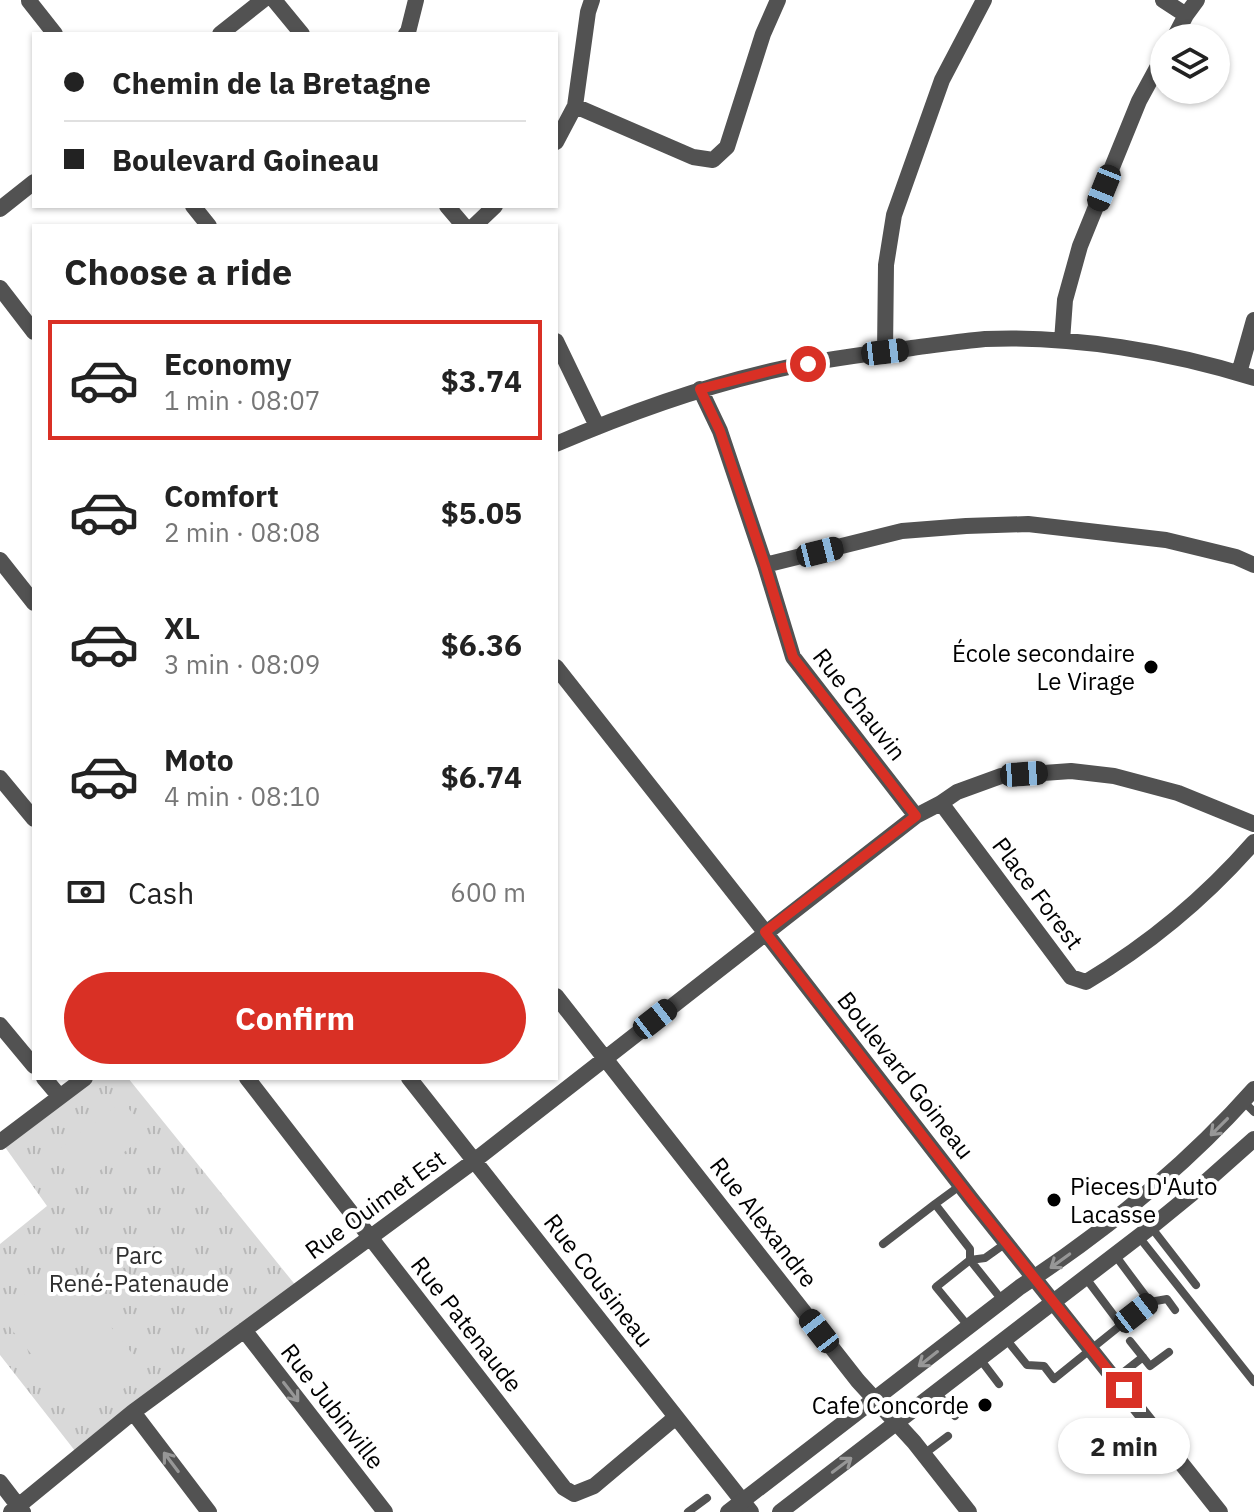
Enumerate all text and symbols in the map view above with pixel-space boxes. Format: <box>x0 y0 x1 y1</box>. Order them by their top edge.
map controls <box>1150 24 1230 104</box>
button: layers <box>1150 24 1230 104</box>
text: Chemin de la Bretagne <box>112 63 431 102</box>
text: Boulevard Goineau <box>112 140 379 179</box>
car <box>1084 161 1124 215</box>
text: Choose a ride <box>64 248 292 295</box>
car <box>860 337 910 367</box>
icon: car <box>68 344 140 416</box>
text: Economy <box>164 344 292 383</box>
route start <box>790 346 826 382</box>
text: $3.74 <box>441 361 522 400</box>
text: 1 min · 08:07 <box>164 383 320 417</box>
icon: car <box>68 476 140 548</box>
text: Comfort <box>164 476 279 515</box>
text: $5.05 <box>441 493 522 532</box>
text: 2 min · 08:08 <box>164 515 320 549</box>
car <box>794 535 846 569</box>
icon: car <box>68 608 140 680</box>
text: XL <box>164 608 200 647</box>
text: $6.36 <box>441 625 522 664</box>
place label: École secondaire Le Virage <box>952 637 1135 697</box>
street label: Rue Chauvin <box>806 641 914 767</box>
text: 3 min · 08:09 <box>164 647 320 681</box>
marker: École secondaire Le Virage <box>1142 658 1160 676</box>
icon: car <box>68 740 140 812</box>
text: Moto <box>164 740 234 779</box>
text: $6.74 <box>441 757 522 796</box>
car <box>999 760 1049 788</box>
text: 4 min · 08:10 <box>164 779 320 813</box>
street label: Place Forest <box>985 830 1091 956</box>
icon: cash <box>64 870 108 914</box>
text: Cash <box>128 873 194 912</box>
text: 600 m <box>450 875 526 909</box>
button: Confirm <box>64 972 526 1064</box>
street label: Boulevard Goineau <box>831 985 981 1165</box>
car <box>629 995 681 1043</box>
one-way arrow <box>1209 1117 1228 1137</box>
street label: Rue Ouimet Est <box>298 1142 452 1266</box>
street label: Rue Alexandre <box>703 1150 825 1294</box>
place label: Pieces D'Auto Lacasse <box>1070 1170 1217 1230</box>
marker: Pieces D'Auto Lacasse <box>1045 1191 1063 1209</box>
street label: Rue Cousineau <box>537 1207 661 1353</box>
park label: Parc René-Patenaude <box>49 1239 229 1299</box>
street label: Rue Patenaude <box>404 1250 530 1398</box>
one-way arrow <box>1050 1252 1071 1269</box>
car <box>1110 1289 1162 1337</box>
car <box>795 1305 843 1357</box>
street label: Rue Jubinville <box>274 1337 392 1475</box>
one-way arrow <box>918 1350 939 1367</box>
route end <box>1106 1372 1142 1408</box>
one-way arrow <box>283 1381 300 1402</box>
place label: Cafe Concorde <box>812 1389 969 1421</box>
marker: Cafe Concorde <box>976 1396 994 1414</box>
callout: 2 min <box>1058 1418 1190 1474</box>
text: 2 min <box>1090 1429 1158 1463</box>
one-way arrow <box>163 1452 180 1473</box>
one-way arrow <box>831 1456 853 1473</box>

